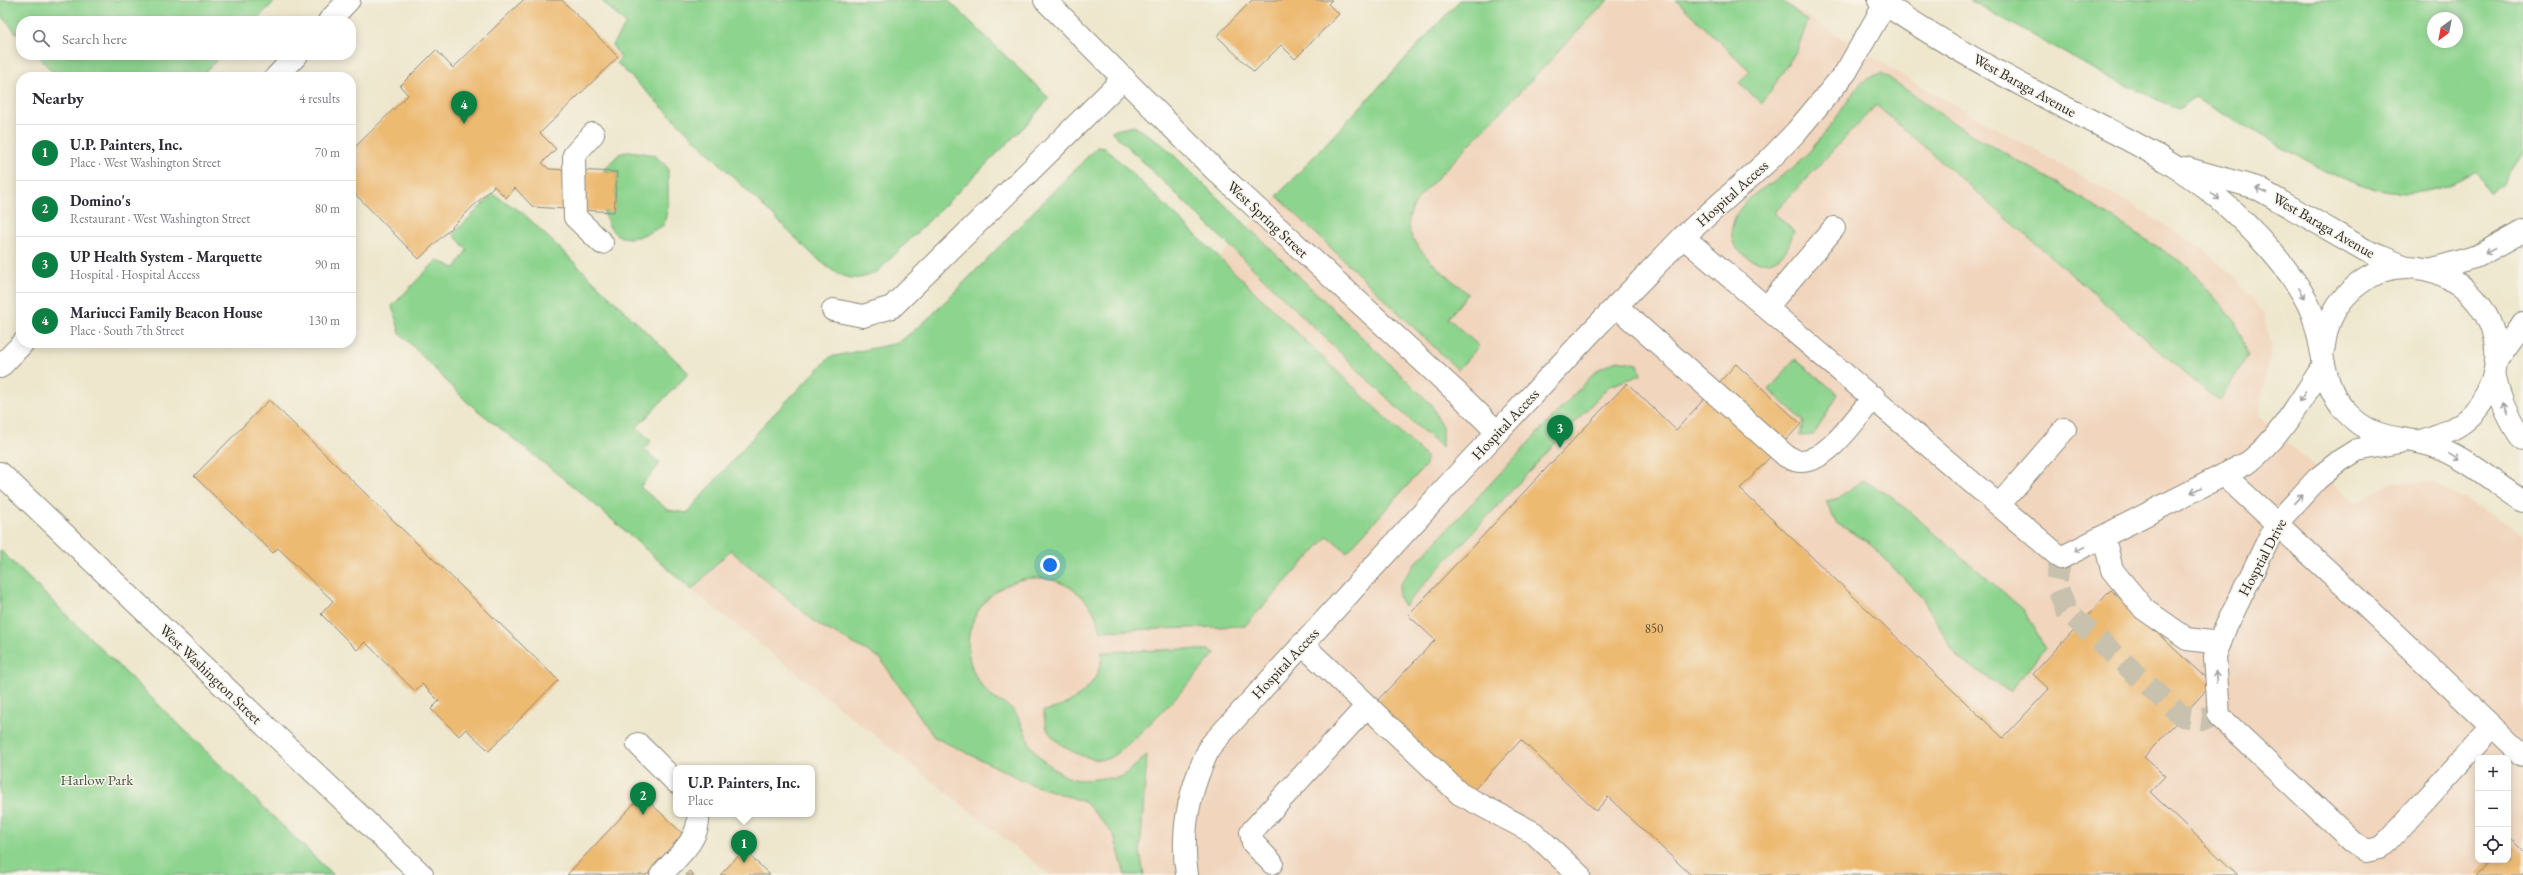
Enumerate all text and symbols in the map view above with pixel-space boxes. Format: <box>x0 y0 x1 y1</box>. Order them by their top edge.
north arrow <box>2427 12 2463 48</box>
search box <box>16 16 356 60</box>
icon: search <box>30 27 52 49</box>
text: Search here <box>62 29 127 48</box>
street label: West Baraga Avenue <box>1970 49 2080 121</box>
text: Nearby <box>32 87 84 109</box>
text: 4 results <box>299 90 340 107</box>
pin: 4 <box>451 91 477 124</box>
text: U.P. Painters, Inc. <box>70 135 182 154</box>
text: 1 <box>42 144 48 161</box>
text: 70 m <box>315 144 340 161</box>
text: Place · West Washington Street <box>70 154 221 171</box>
street label: Hospital Access <box>1692 155 1772 230</box>
street label: West Spring Street <box>1223 176 1313 262</box>
one-way arrow <box>2256 186 2268 193</box>
street label: West Baraga Avenue <box>2269 188 2379 262</box>
text: Domino's <box>70 191 131 210</box>
one-way arrow <box>2209 192 2220 201</box>
text: 2 <box>42 200 48 217</box>
text: 80 m <box>315 200 340 217</box>
text: Restaurant · West Washington Street <box>70 210 250 227</box>
text: UP Health System - Marquette <box>70 247 262 266</box>
one-way arrow <box>2484 248 2496 255</box>
text: 3 <box>42 256 48 273</box>
text: 90 m <box>315 256 340 273</box>
text: Hospital · Hospital Access <box>70 266 200 283</box>
one-way arrow <box>2298 287 2306 299</box>
text: Mariucci Family Beacon House <box>70 303 262 322</box>
text: 4 <box>42 312 48 329</box>
text: 130 m <box>309 312 340 329</box>
text: Place · South 7th Street <box>70 322 184 339</box>
street label: Hospital Access <box>1467 384 1543 464</box>
one-way arrow <box>2298 392 2306 403</box>
one-way arrow <box>2500 403 2508 415</box>
pin: 3 <box>1547 415 1573 448</box>
one-way arrow <box>2448 453 2460 461</box>
one-way arrow <box>2190 487 2202 494</box>
one-way arrow <box>2293 494 2303 504</box>
street label: Hosptial Drive <box>2234 515 2290 599</box>
one-way arrow <box>2075 546 2087 553</box>
your location <box>1040 555 1060 575</box>
street label: West Washington Street <box>156 620 267 728</box>
house number: 850 <box>1645 620 1663 637</box>
street label: Hospital Access <box>1247 623 1323 703</box>
one-way arrow <box>2213 671 2220 684</box>
map controls <box>2475 755 2511 863</box>
button: + <box>2475 755 2511 791</box>
popup <box>673 765 815 817</box>
park label: Harlow Park <box>61 770 134 789</box>
text: U.P. Painters, Inc. <box>688 773 800 792</box>
pin: 2 <box>630 782 656 815</box>
button: − <box>2475 791 2511 827</box>
text: Place <box>688 792 713 809</box>
button: locate <box>2475 827 2511 863</box>
pin: 1 <box>731 830 757 863</box>

